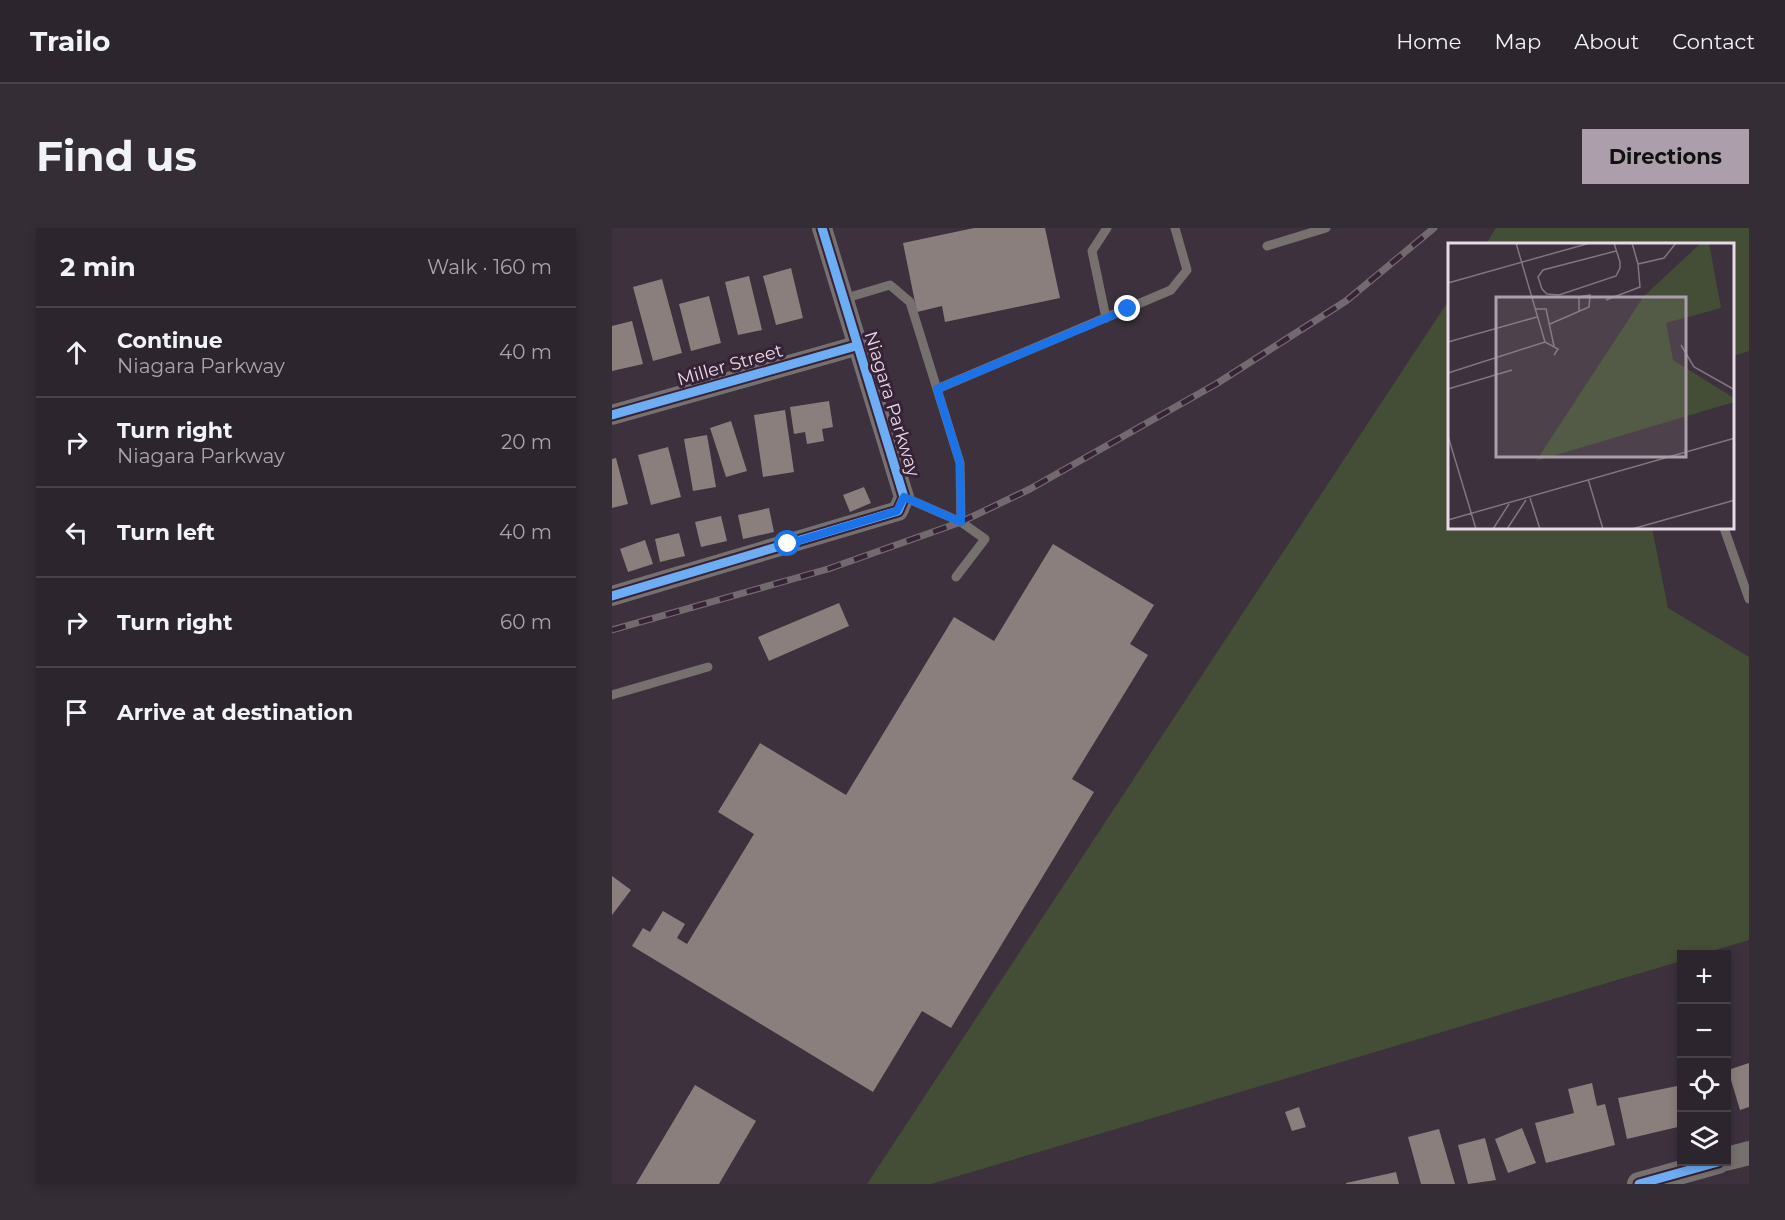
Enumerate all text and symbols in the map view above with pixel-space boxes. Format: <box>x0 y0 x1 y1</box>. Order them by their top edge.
text: Trailo <box>30 24 110 58</box>
text: Home <box>1396 29 1461 54</box>
text: Map <box>1494 29 1541 54</box>
text: About <box>1574 29 1639 54</box>
text: Contact <box>1672 29 1755 54</box>
button: Directions <box>1582 129 1749 184</box>
text: Find us <box>36 130 197 182</box>
inset map <box>1448 243 1734 530</box>
text: 2 min <box>60 251 136 283</box>
text: Walk · 160 m <box>427 255 552 279</box>
route end <box>1114 295 1140 321</box>
text: Continue <box>117 327 223 354</box>
street label: Niagara Parkway <box>859 329 925 480</box>
icon: ahead <box>60 336 93 369</box>
street label: Miller Street <box>675 339 785 391</box>
text: 40 m <box>499 340 552 364</box>
text: Niagara Parkway <box>117 354 285 378</box>
text: Turn right <box>117 417 232 444</box>
icon: right <box>60 426 93 459</box>
text: 20 m <box>501 430 552 454</box>
text: Niagara Parkway <box>117 444 285 468</box>
icon: left <box>60 516 93 549</box>
text: Turn left <box>117 519 215 546</box>
text: 40 m <box>499 520 552 544</box>
route start <box>774 530 800 556</box>
icon: right <box>60 606 93 639</box>
text: Turn right <box>117 609 232 636</box>
text: 60 m <box>500 610 552 634</box>
icon: arrive <box>60 696 93 729</box>
text: Arrive at destination <box>117 699 353 726</box>
map controls <box>1677 950 1731 1166</box>
button: + <box>1677 950 1731 1004</box>
button: − <box>1677 1004 1731 1058</box>
button: locate <box>1677 1058 1731 1112</box>
button: layers <box>1677 1112 1731 1166</box>

